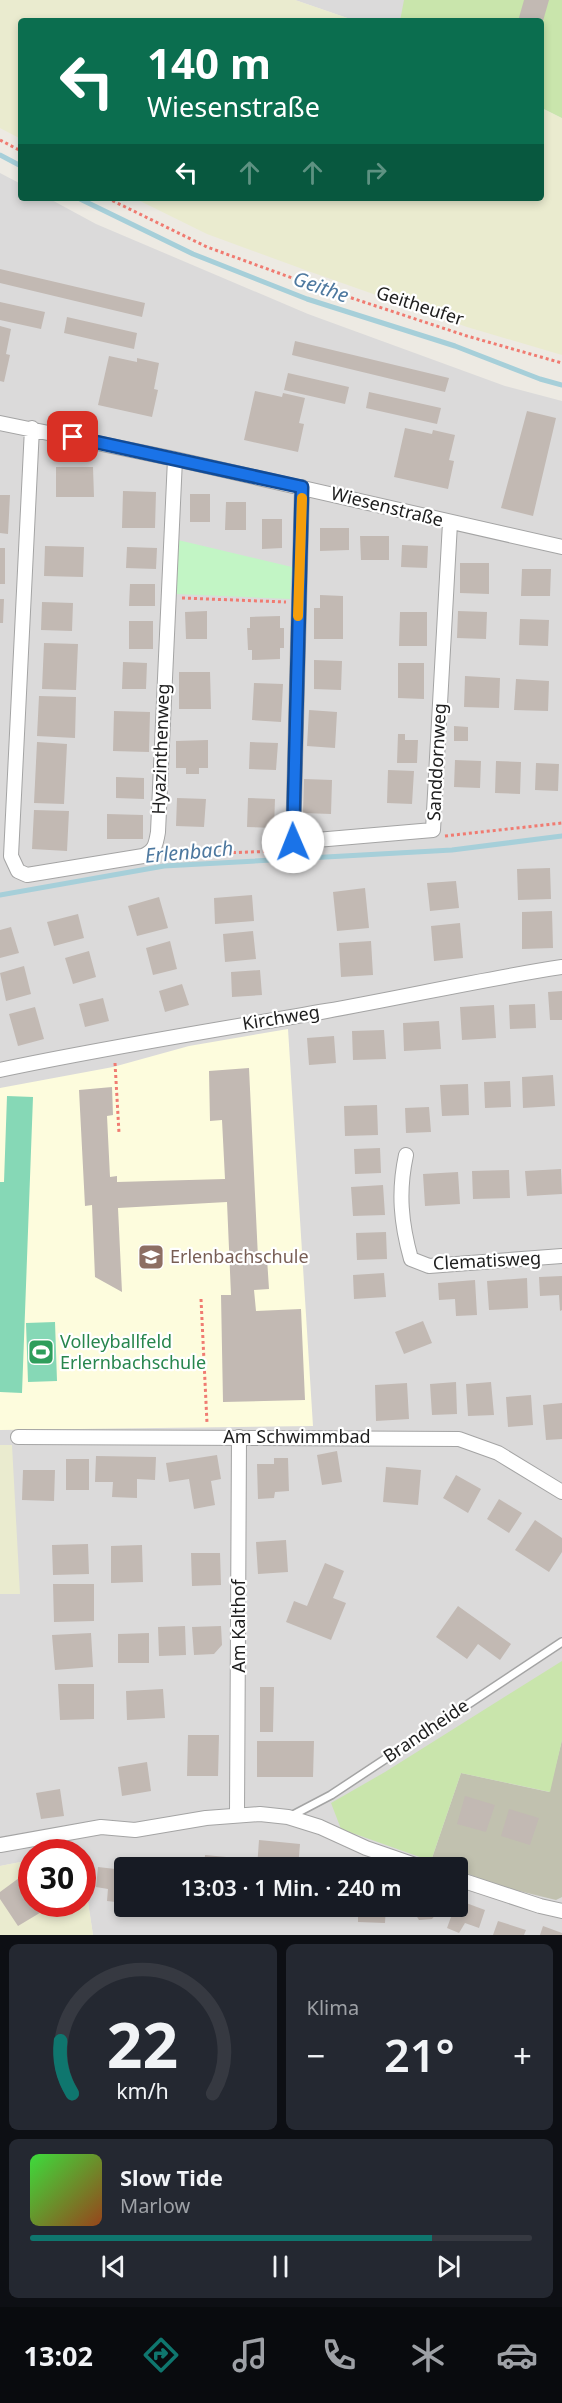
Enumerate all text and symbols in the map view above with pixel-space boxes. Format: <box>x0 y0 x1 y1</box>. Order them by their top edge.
text: 140 m <box>147 34 271 91</box>
icon: left <box>48 42 126 120</box>
text: Wiesenstraße <box>147 88 320 125</box>
icon: left <box>170 156 203 189</box>
icon: ahead <box>233 156 266 189</box>
icon: ahead <box>296 156 329 189</box>
icon: right <box>359 156 392 189</box>
water label: Geithe <box>290 264 352 309</box>
street label: Geitheufer <box>374 280 468 331</box>
pin <box>47 411 98 462</box>
icon: arrive <box>56 420 89 453</box>
street label: Wiesenstraße <box>328 480 446 532</box>
street label: Hyazinthenweg <box>146 683 174 815</box>
street label: Sanddornweg <box>421 702 451 822</box>
position arrow <box>261 810 325 874</box>
water label: Erlenbach <box>144 834 234 869</box>
street label: Kirchweg <box>240 999 321 1035</box>
school or university icon: Erlenbachschule <box>136 1242 166 1272</box>
place label: Erlenbachschule <box>170 1244 309 1268</box>
street label: Clematisweg <box>432 1245 542 1275</box>
place label: Volleyballfeld Erlernbachschule <box>60 1329 206 1374</box>
sports icon: Volleyballfeld Erlernbachschule <box>26 1337 56 1367</box>
street label: Am Schwimmbad <box>223 1424 371 1448</box>
street label: Am Kalthof <box>226 1578 250 1673</box>
street label: Brandheide <box>378 1693 473 1768</box>
speed limit sign: 30 <box>18 1839 96 1917</box>
text: 13:03 · 1 Min. · 240 m <box>180 1872 402 1902</box>
text: Klima <box>307 1994 359 2021</box>
text: 22 <box>107 2001 178 2086</box>
text: 21° <box>384 2024 455 2085</box>
text: − <box>307 2033 325 2078</box>
text: + <box>513 2033 532 2078</box>
text: km/h <box>116 2076 169 2105</box>
text: Slow Tide <box>120 2162 223 2192</box>
text: Marlow <box>120 2192 190 2219</box>
icon: previous <box>97 2250 130 2283</box>
icon: pause <box>264 2250 297 2283</box>
icon: next <box>432 2250 465 2283</box>
icon: directions <box>140 2334 182 2376</box>
icon: music <box>229 2334 271 2376</box>
icon: phone <box>318 2334 360 2376</box>
icon: climate <box>407 2334 449 2376</box>
icon: car <box>496 2334 538 2376</box>
text: 13:02 <box>24 2337 93 2374</box>

